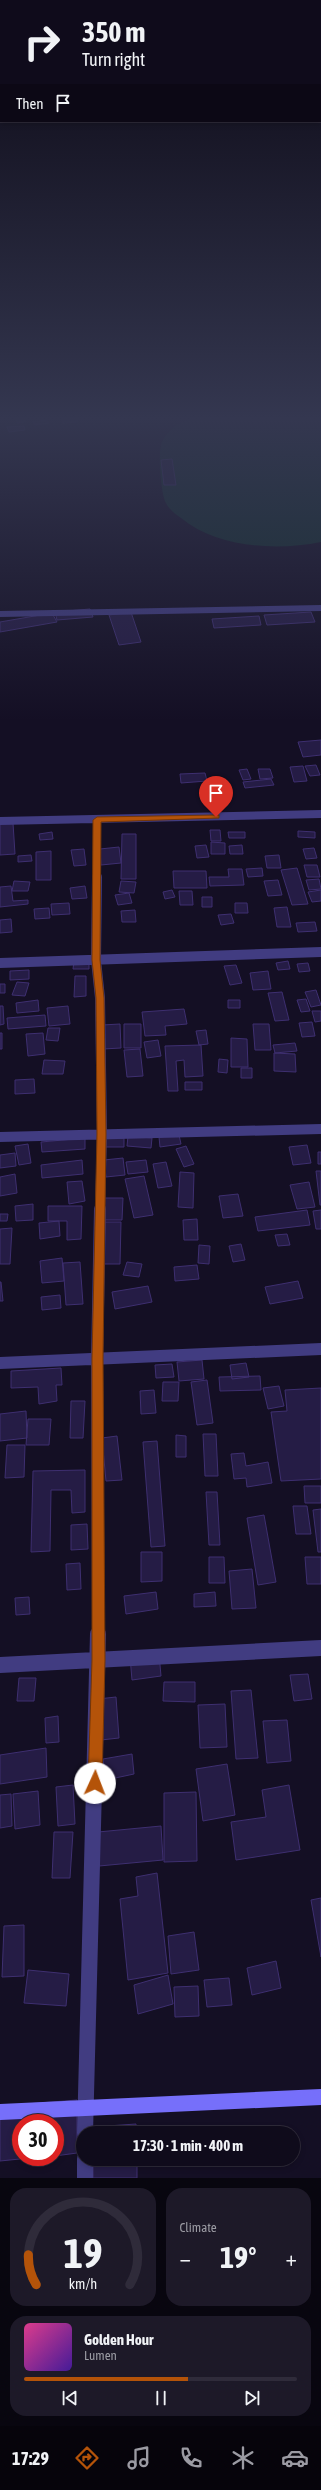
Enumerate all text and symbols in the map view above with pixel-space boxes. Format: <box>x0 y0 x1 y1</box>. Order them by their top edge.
icon: right <box>16 16 68 68</box>
text: 350 m <box>82 16 145 48</box>
text: Turn right <box>82 49 145 70</box>
icon: arrive <box>52 92 74 114</box>
text: Then <box>16 95 44 112</box>
pin <box>199 776 233 817</box>
icon: arrive <box>205 782 227 804</box>
position arrow <box>74 1762 116 1804</box>
speed limit sign: 30 <box>12 2114 64 2166</box>
text: 17:30 · 1 min · 400 m <box>133 2137 243 2154</box>
text: Climate <box>180 2220 217 2235</box>
text: 19 <box>63 2229 102 2277</box>
text: 19° <box>220 2240 256 2274</box>
text: − <box>180 2245 191 2271</box>
text: + <box>286 2245 297 2271</box>
text: km/h <box>69 2276 97 2292</box>
text: Golden Hour <box>84 2331 154 2348</box>
text: Lumen <box>84 2348 117 2363</box>
icon: previous <box>59 2387 81 2409</box>
icon: pause <box>150 2387 172 2409</box>
icon: next <box>241 2387 263 2409</box>
icon: directions <box>73 2444 101 2472</box>
icon: music <box>125 2444 153 2472</box>
icon: phone <box>177 2444 205 2472</box>
icon: climate <box>229 2444 257 2472</box>
icon: car <box>281 2444 309 2472</box>
text: 17:29 <box>12 2448 49 2469</box>

